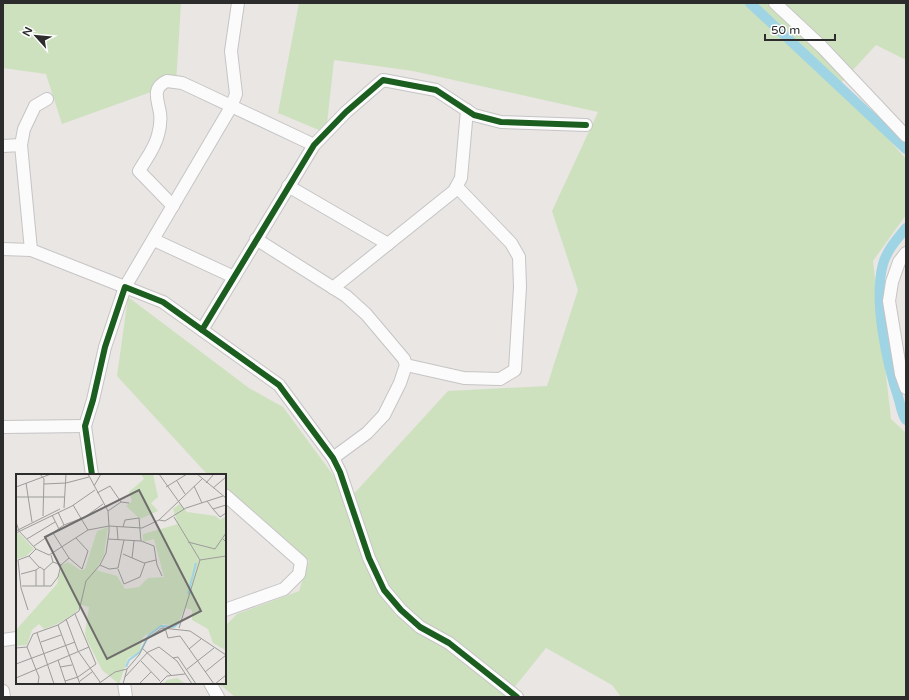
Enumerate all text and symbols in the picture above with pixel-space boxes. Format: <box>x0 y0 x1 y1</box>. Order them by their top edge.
north arrow <box>16 16 56 56</box>
scale bar <box>765 16 835 42</box>
text: 50 m <box>771 23 800 37</box>
text: N <box>20 25 35 39</box>
inset map <box>16 474 226 684</box>

